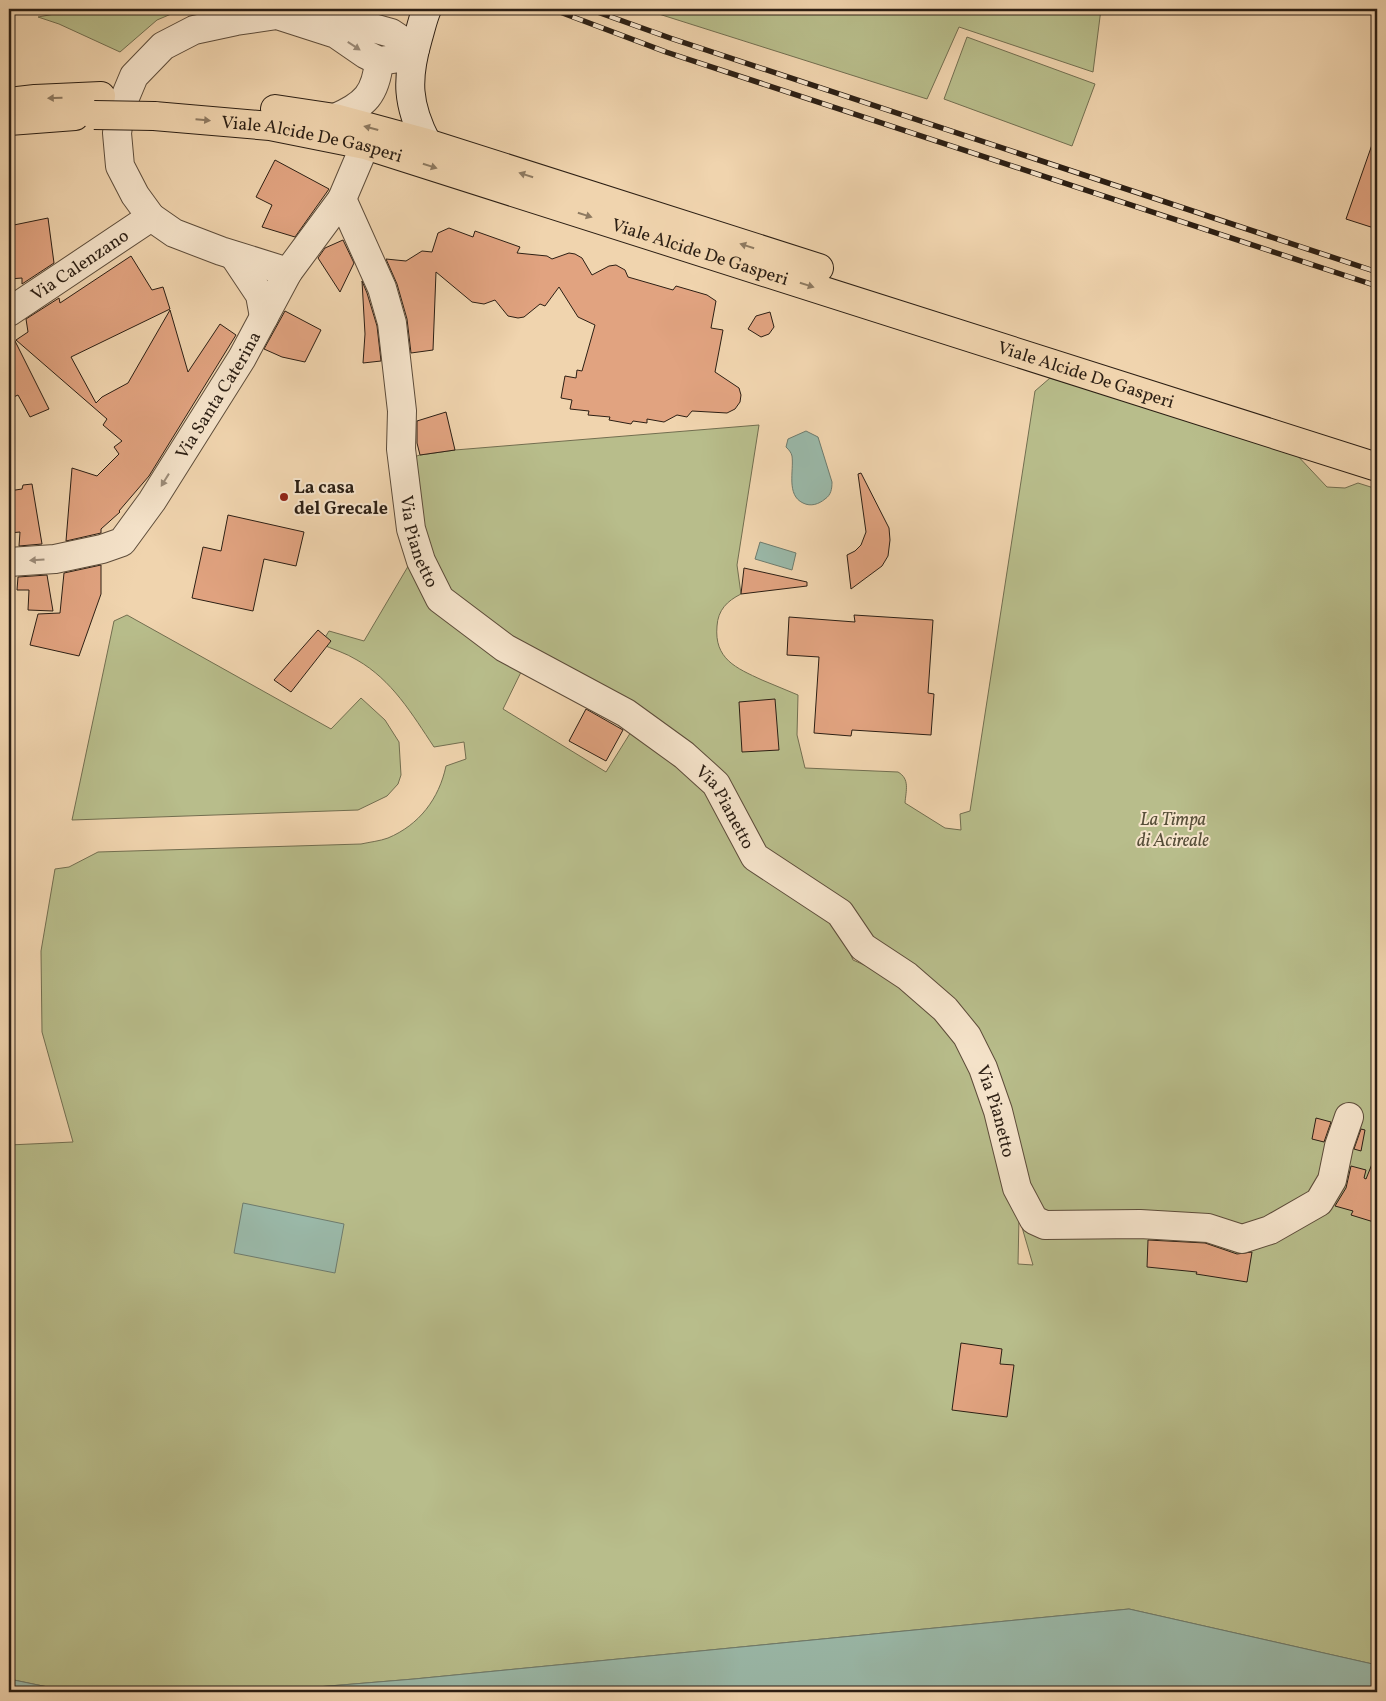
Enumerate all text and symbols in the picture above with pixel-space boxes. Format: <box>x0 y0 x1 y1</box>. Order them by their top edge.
one-way arrow <box>348 42 361 51</box>
one-way arrow <box>47 94 63 102</box>
street label: Viale Alcide De Gasperi <box>220 111 405 170</box>
one-way arrow <box>195 116 211 124</box>
one-way arrow <box>363 123 378 131</box>
one-way arrow <box>423 162 438 170</box>
one-way arrow <box>518 170 533 178</box>
one-way arrow <box>578 211 593 219</box>
street label: Viale Alcide De Gasperi <box>608 213 791 293</box>
street label: Via Calenzano <box>26 224 134 308</box>
one-way arrow <box>740 241 755 249</box>
one-way arrow <box>799 281 814 289</box>
street label: Via Santa Caterina <box>170 327 268 465</box>
street label: Viale Alcide De Gasperi <box>994 336 1177 416</box>
one-way arrow <box>161 473 170 487</box>
place label: La casa del Grecale <box>294 476 388 522</box>
marker: La casa del Grecale <box>278 491 290 503</box>
street label: Via Pianetto <box>393 494 443 592</box>
one-way arrow <box>29 556 45 564</box>
street label: Via Pianetto <box>689 760 760 854</box>
park label: La Timpa di Acireale <box>1137 808 1209 854</box>
street label: Via Pianetto <box>969 1062 1020 1160</box>

